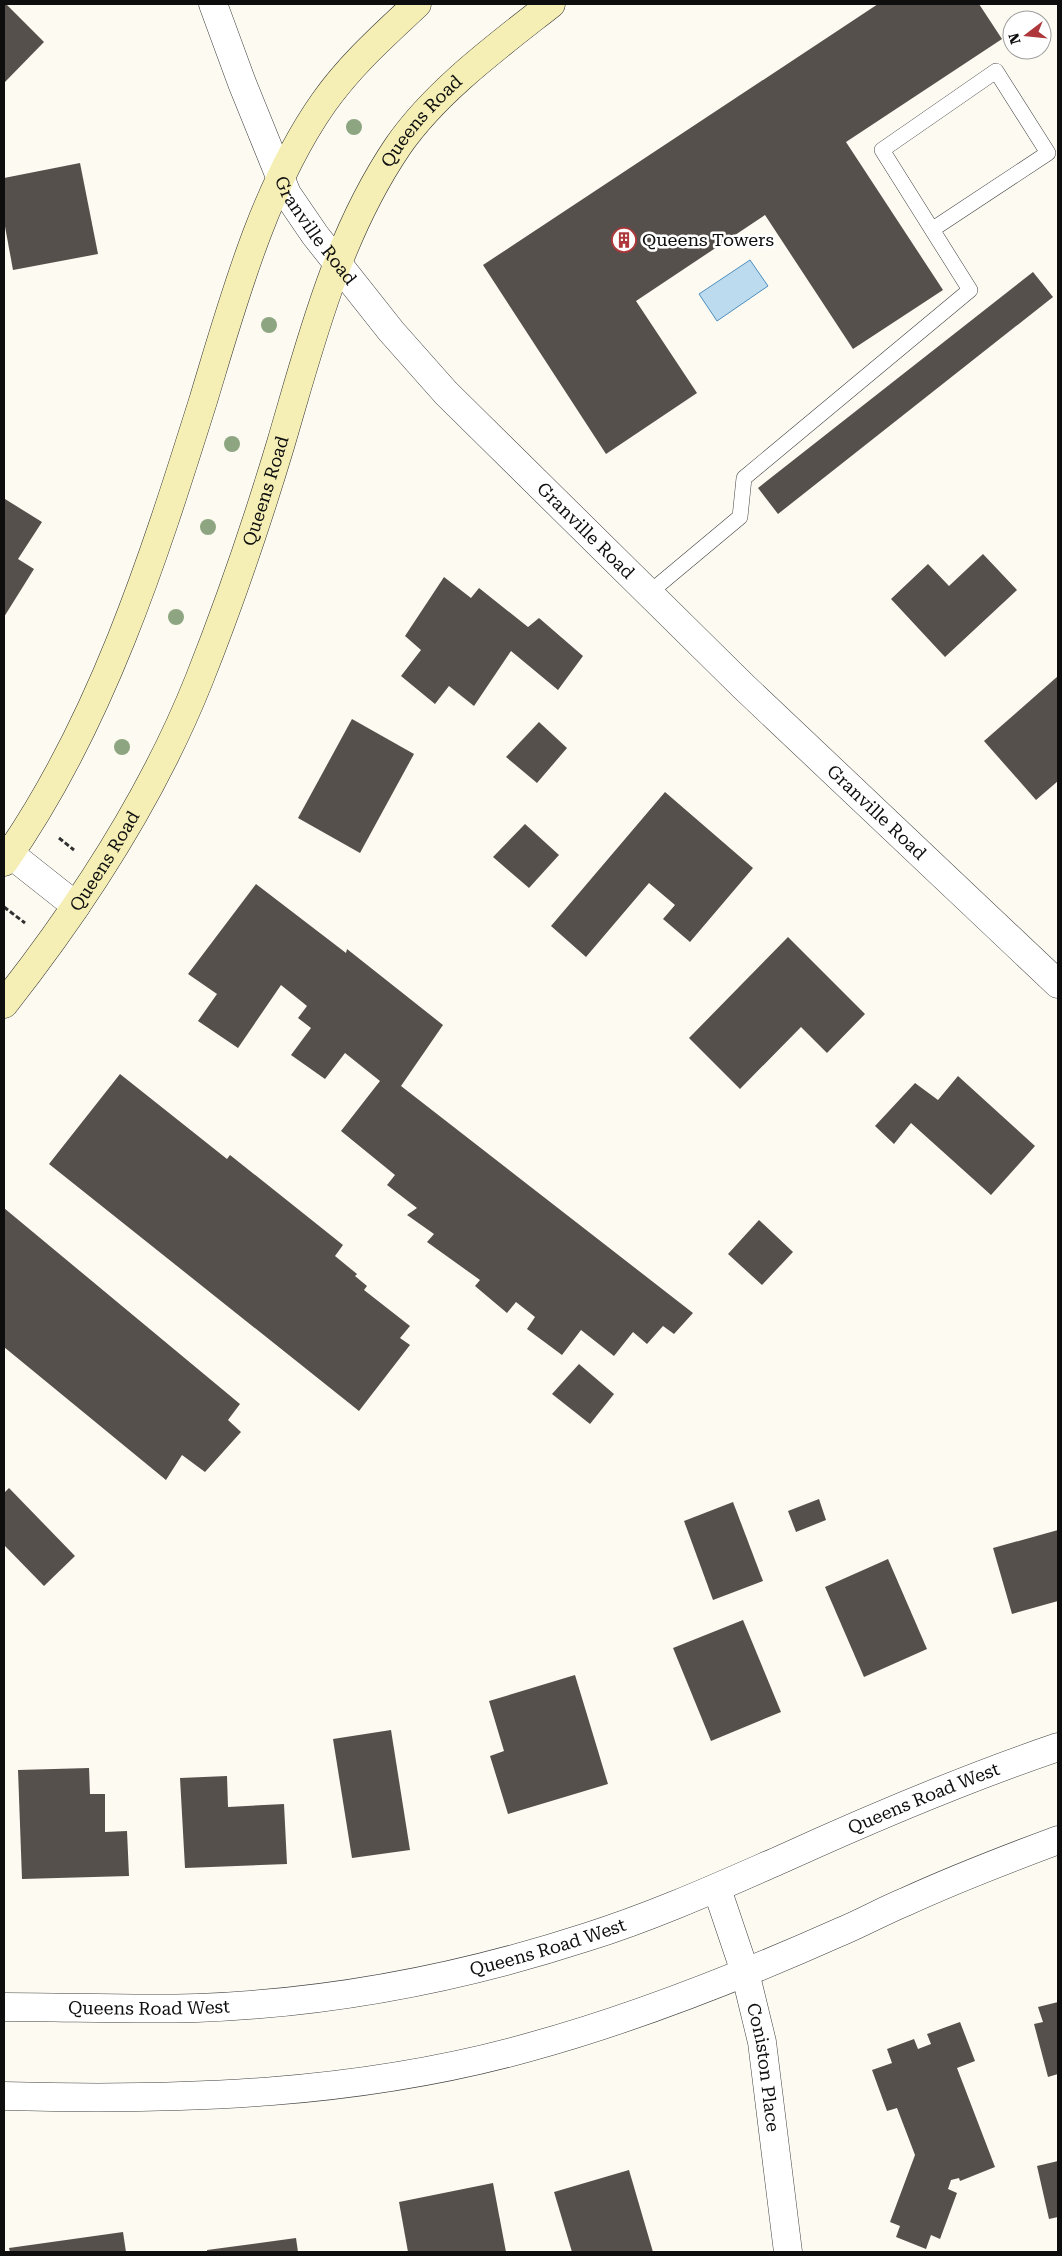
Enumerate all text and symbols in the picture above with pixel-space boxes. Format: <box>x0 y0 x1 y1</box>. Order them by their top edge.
north arrow <box>1002 10 1052 60</box>
text: N <box>1005 31 1024 46</box>
street label: Queens Road <box>376 70 466 171</box>
street label: Granville Road <box>271 173 362 289</box>
building icon: Queens Towers <box>611 227 637 253</box>
place label: Queens Towers <box>642 229 774 250</box>
street label: Queens Road <box>238 433 293 549</box>
street label: Granville Road <box>533 478 639 583</box>
street label: Granville Road <box>823 760 931 864</box>
street label: Queens Road <box>65 807 144 915</box>
street label: Queens Road West <box>845 1758 1002 1838</box>
street label: Queens Road West <box>467 1914 629 1980</box>
street label: Queens Road West <box>68 1995 231 2019</box>
street label: Coniston Place <box>743 2001 784 2133</box>

